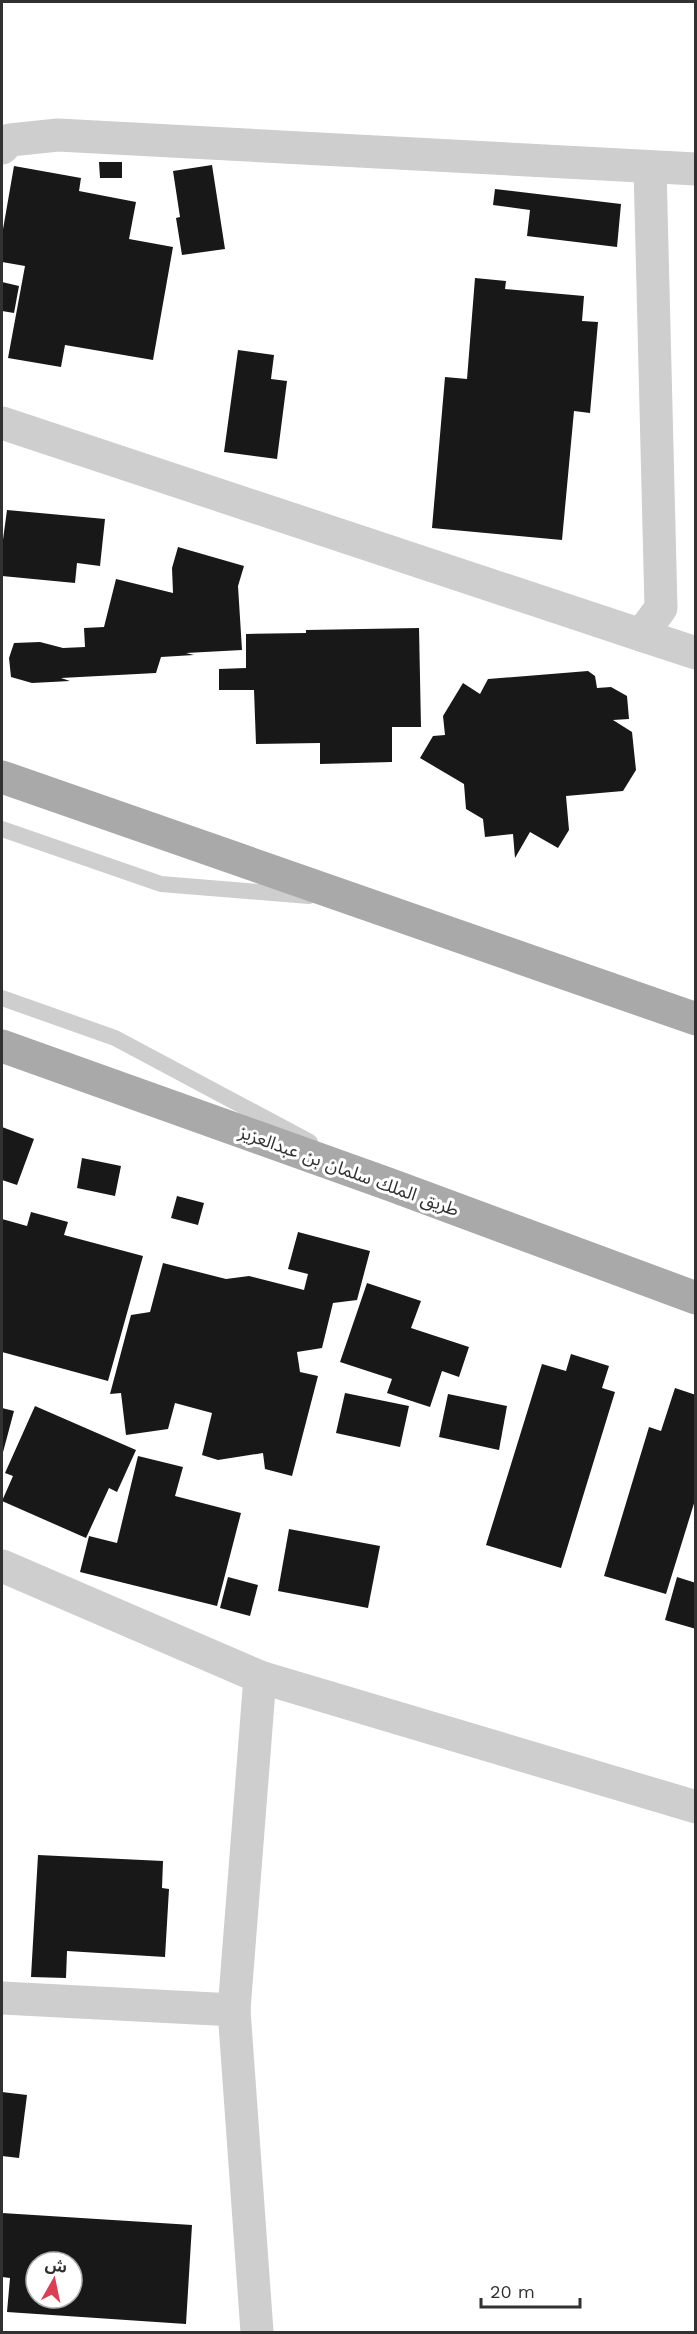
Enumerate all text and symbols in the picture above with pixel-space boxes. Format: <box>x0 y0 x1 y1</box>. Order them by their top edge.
street label: طريق الملك سلمان بن عبدالعزيز <box>235 1121 462 1221</box>
north arrow <box>24 2250 84 2310</box>
text: ش <box>44 2255 69 2277</box>
scale bar <box>481 2271 580 2309</box>
text: 20 m <box>490 2281 535 2302</box>

